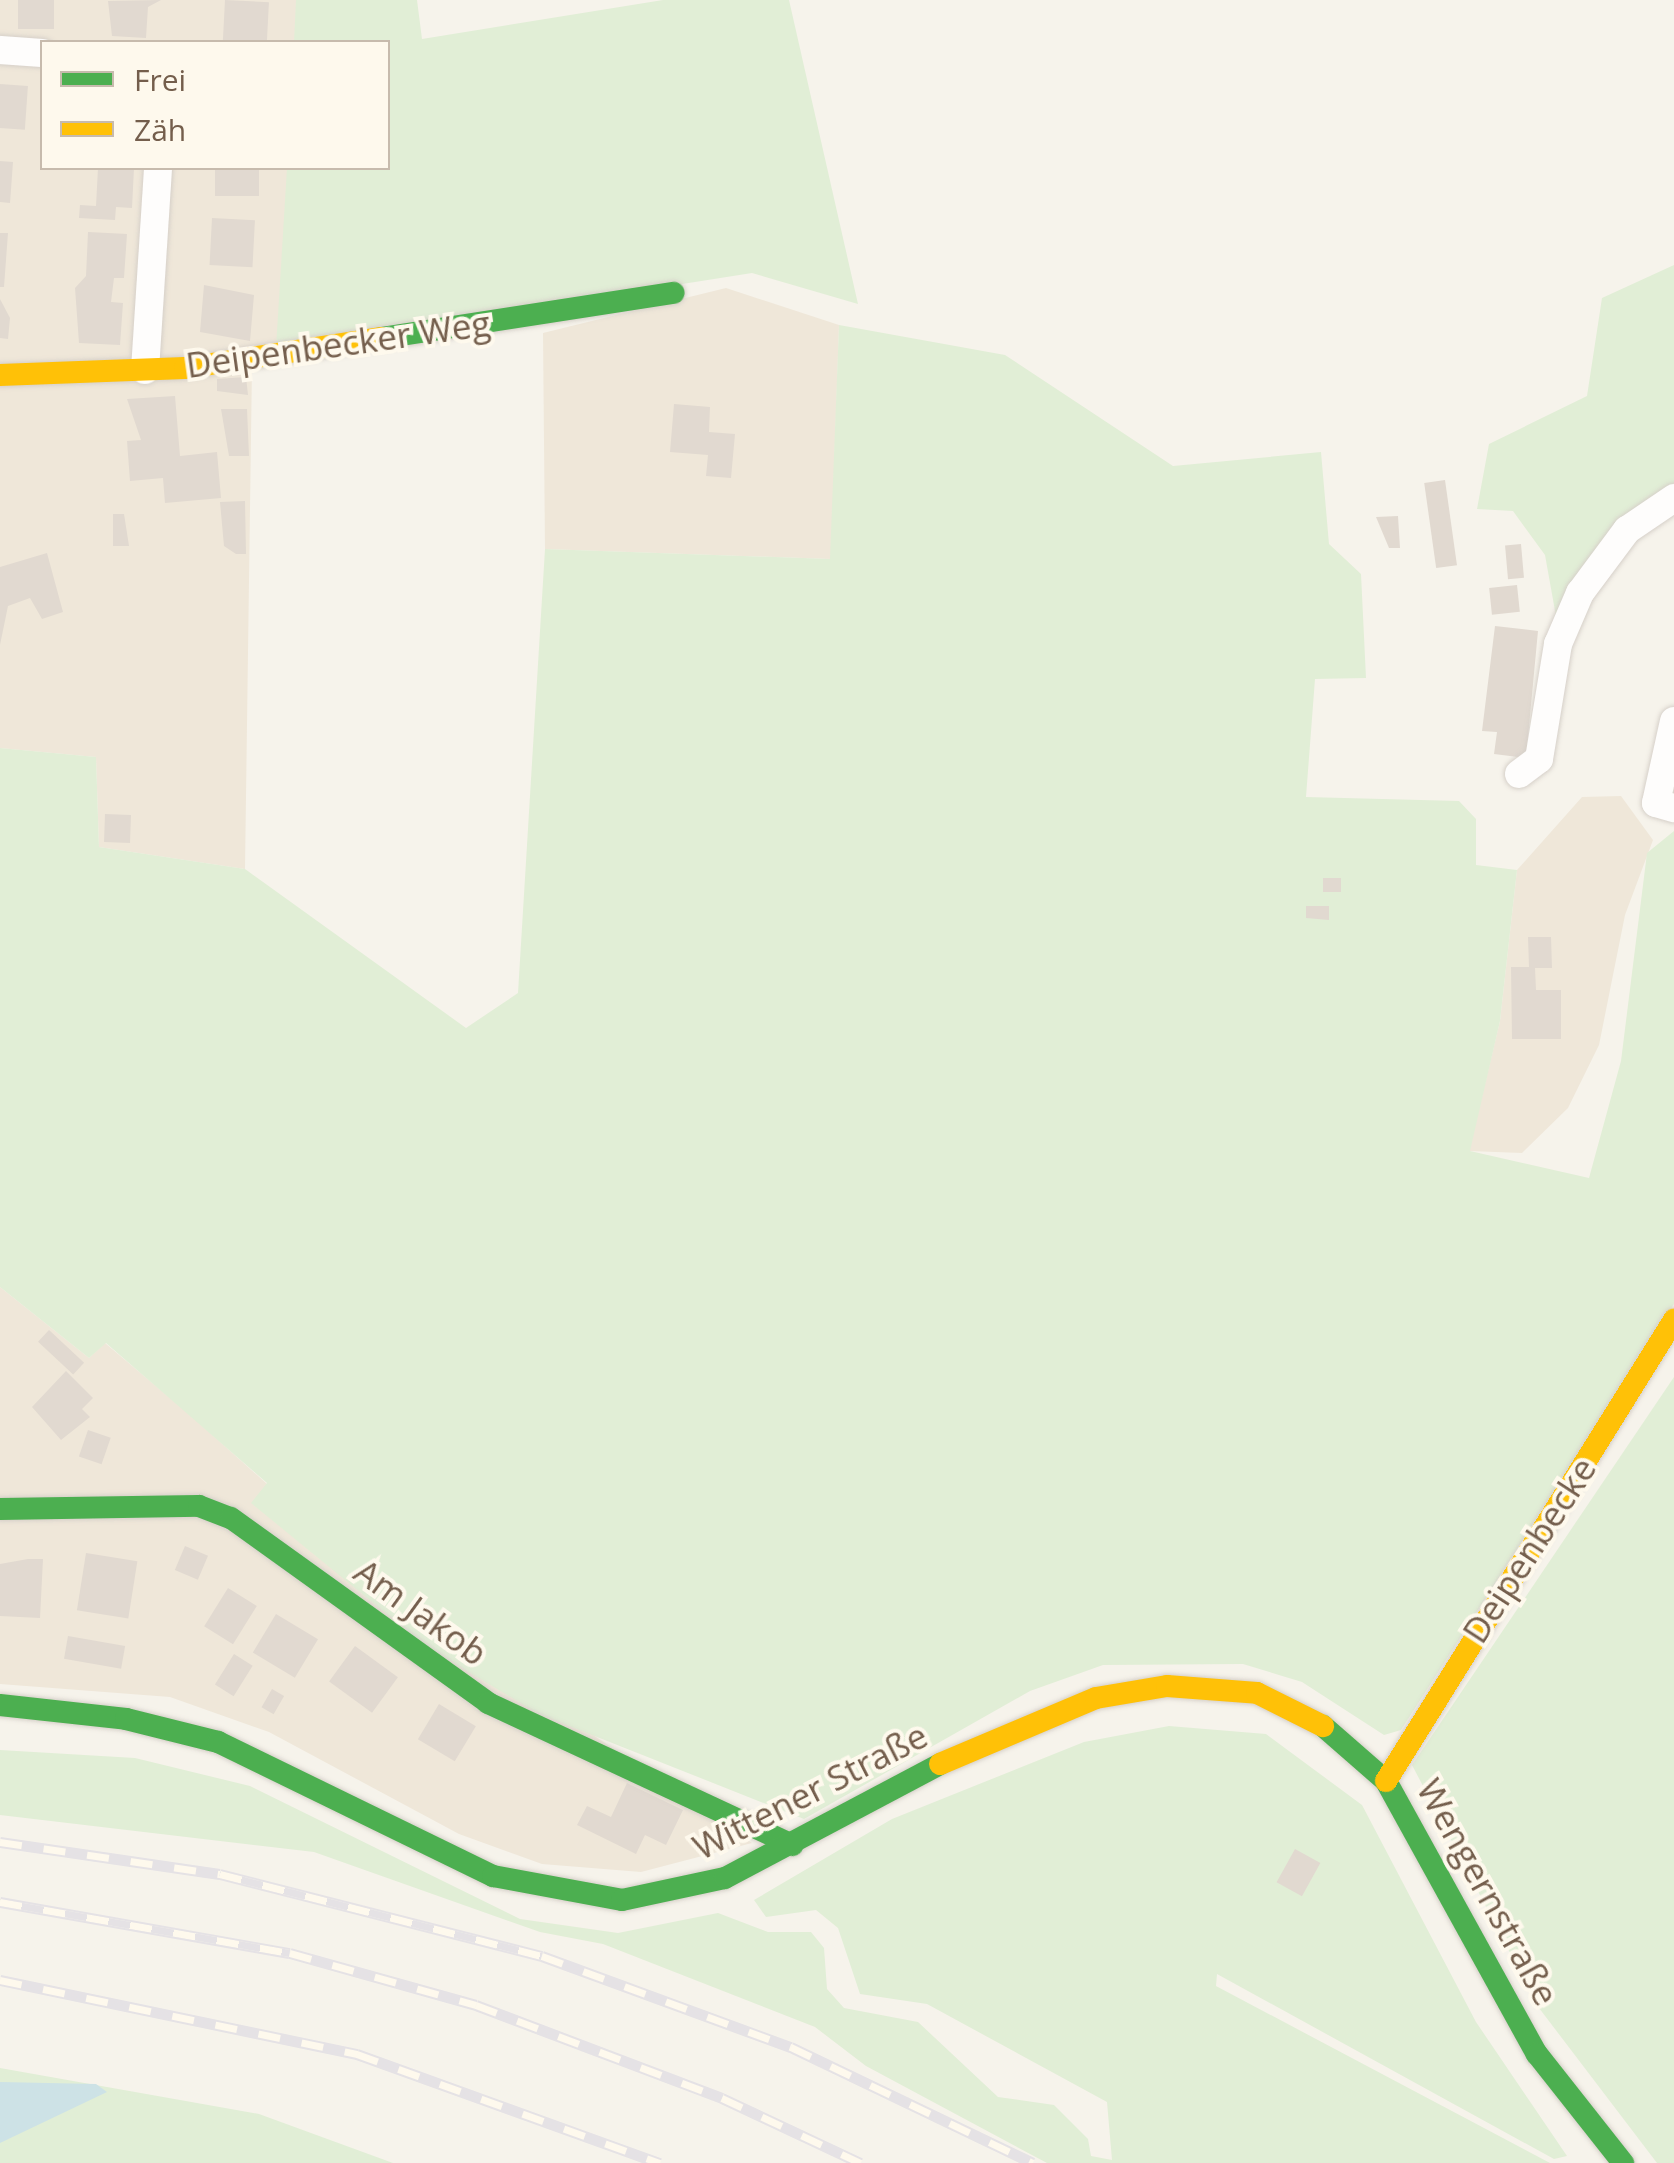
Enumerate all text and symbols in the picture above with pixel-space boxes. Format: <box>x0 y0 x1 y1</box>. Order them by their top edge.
legend <box>40 40 390 170</box>
text: Frei <box>134 59 186 100</box>
text: Zäh <box>134 109 186 150</box>
street label: Deipenbecker Weg <box>183 302 493 386</box>
street label: Deipenbecke <box>1454 1450 1604 1650</box>
street label: Am Jakob <box>347 1550 495 1674</box>
street label: Wittener Straße <box>686 1714 934 1868</box>
street label: Wengernstraße <box>1408 1772 1568 2012</box>

